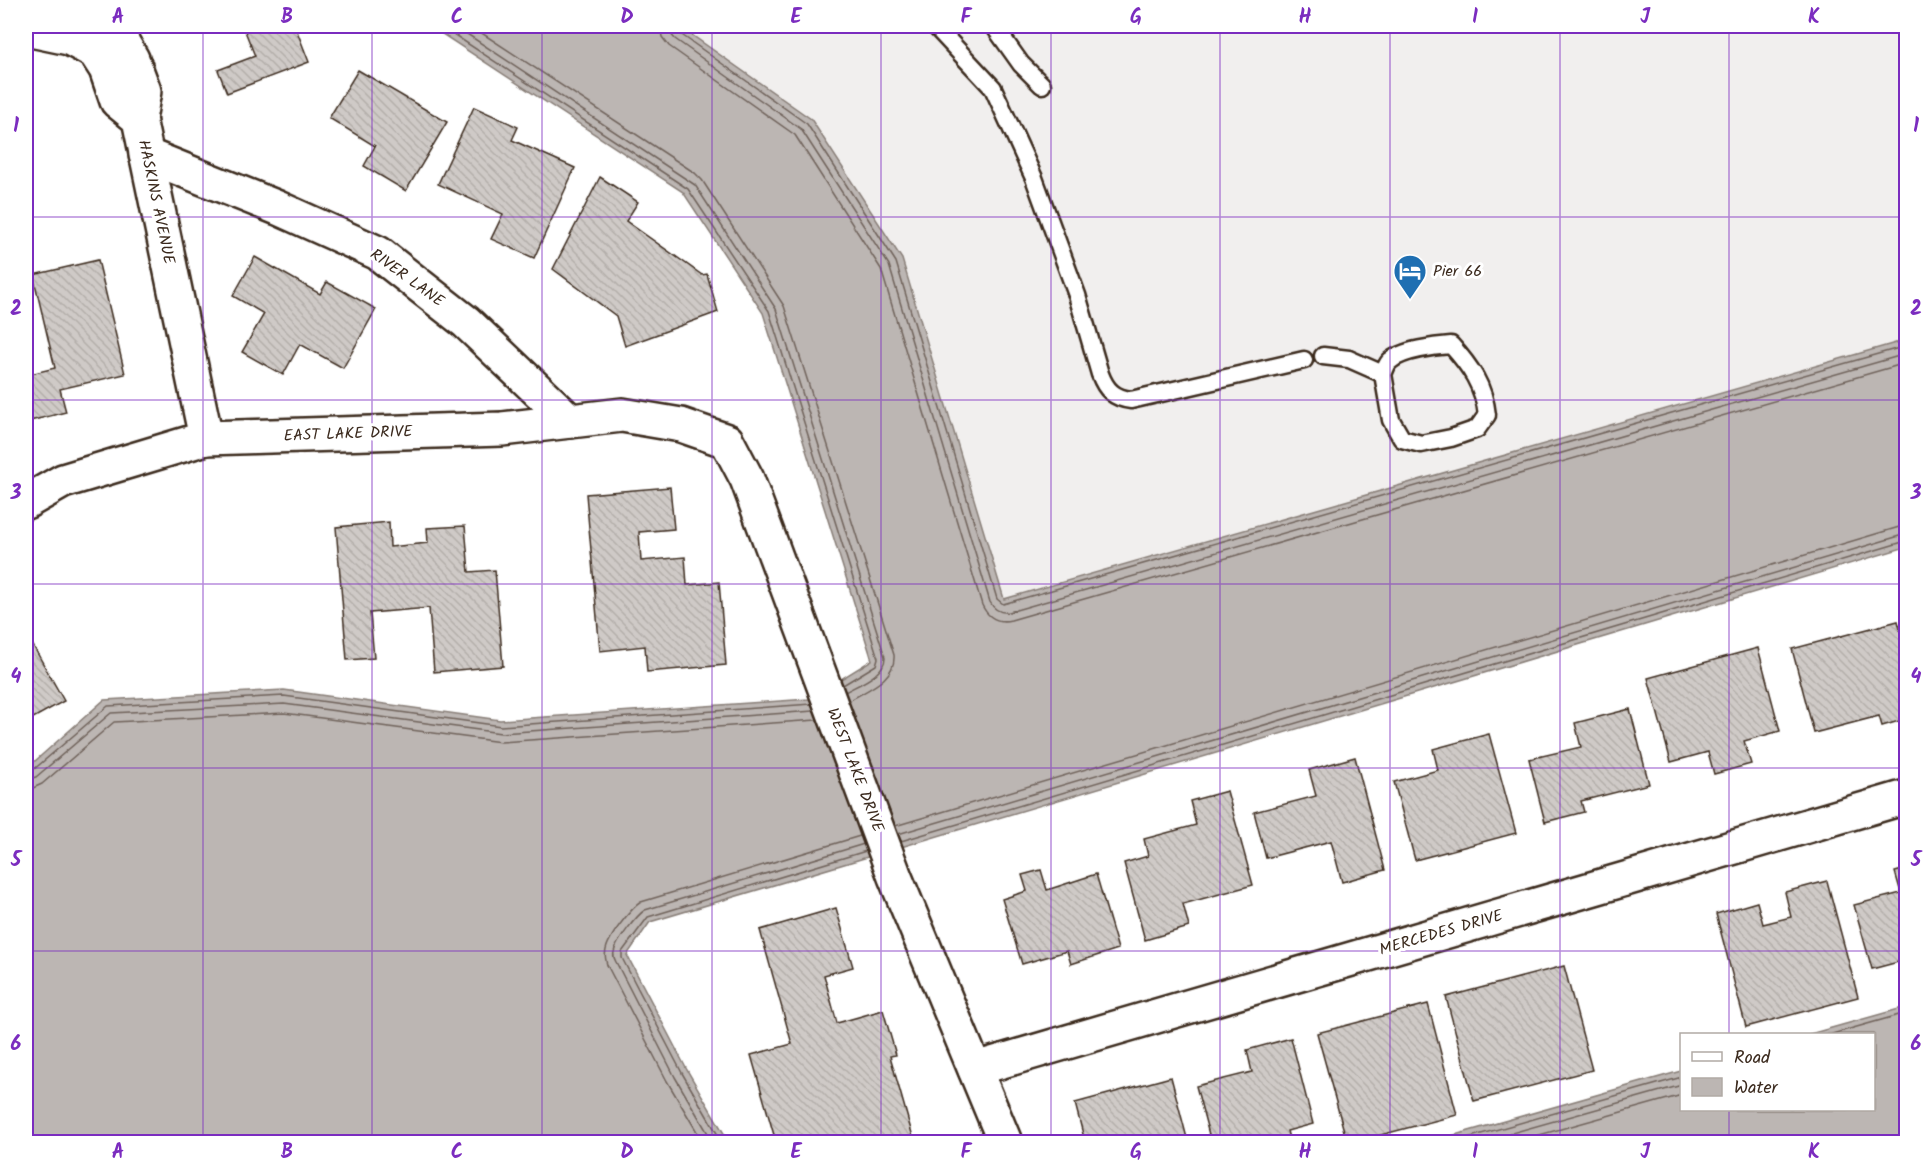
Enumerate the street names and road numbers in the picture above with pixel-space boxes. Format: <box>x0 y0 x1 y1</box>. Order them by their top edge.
street label: HASKINS AVENUE <box>131 138 182 267</box>
street label: RIVER LANE <box>365 242 450 314</box>
street label: EAST LAKE DRIVE <box>283 419 413 449</box>
street label: WEST LAKE DRIVE <box>820 704 890 836</box>
street label: MERCEDES DRIVE <box>1376 903 1506 963</box>

